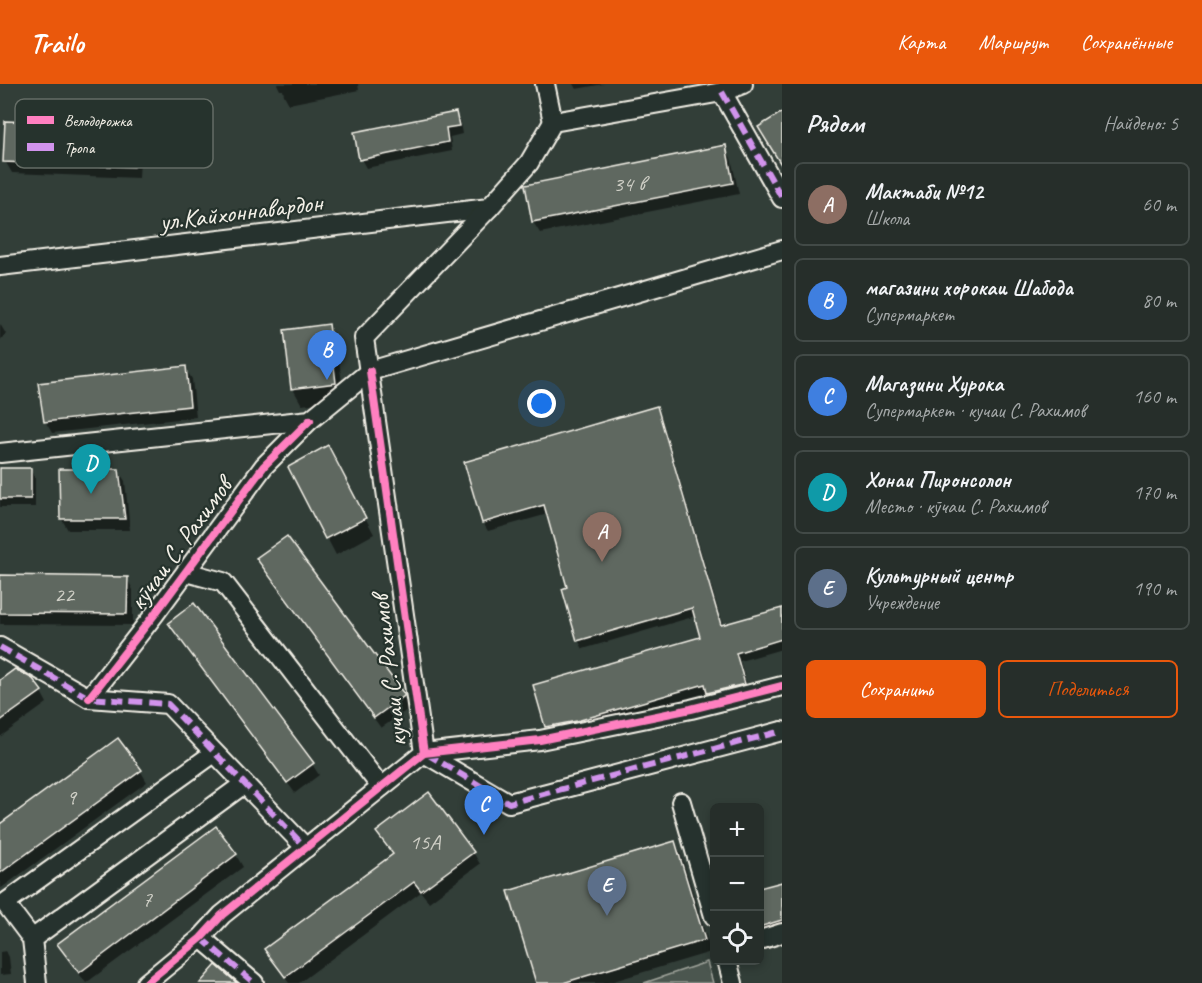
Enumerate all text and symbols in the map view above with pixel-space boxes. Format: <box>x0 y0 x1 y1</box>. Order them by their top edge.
text: Trailo <box>30 25 84 60</box>
text: Карта <box>897 29 946 55</box>
text: Маршрут <box>979 29 1048 55</box>
text: Сохранённые <box>1081 29 1172 55</box>
legend <box>15 99 213 168</box>
text: Рядом <box>806 107 864 140</box>
text: Велодорожка <box>64 111 133 131</box>
text: Найдено: 5 <box>1103 111 1178 136</box>
text: Тропа <box>64 138 96 158</box>
house number: 34 в <box>613 170 650 198</box>
text: Мактаби №12 <box>865 178 983 206</box>
street label: ул.Кайхоннавардон <box>156 185 326 239</box>
text: A <box>822 192 833 217</box>
text: 60 m <box>1142 192 1176 217</box>
text: Школа <box>865 206 909 231</box>
text: магазини хорокаи Шабода <box>865 274 1073 302</box>
text: B <box>822 288 833 313</box>
text: 80 m <box>1142 288 1176 313</box>
text: Супермаркет <box>865 302 954 327</box>
pin: B <box>308 330 346 380</box>
text: Магазини Хурока <box>865 370 1003 398</box>
text: C <box>823 384 832 409</box>
text: 160 m <box>1133 384 1176 409</box>
your location <box>527 389 556 418</box>
text: Супермаркет · кучаи С. Рахимов <box>865 398 1085 423</box>
pin: D <box>72 444 110 494</box>
text: Хонаи Пиронсолон <box>865 466 1011 494</box>
street label: кӯчаи С. Рахимов <box>121 467 242 617</box>
text: D <box>822 480 833 505</box>
text: 170 m <box>1133 480 1176 505</box>
text: Место · кӯчаи С. Рахимов <box>865 494 1046 519</box>
pin: A <box>582 512 622 562</box>
text: Культурный центр <box>865 562 1013 590</box>
text: E <box>822 576 833 601</box>
text: 190 m <box>1133 576 1176 601</box>
house number: 22 <box>54 581 76 609</box>
street label: кучаи С. Рахимов <box>363 588 415 749</box>
text: Учреждение <box>865 590 939 615</box>
button: Сохранить <box>806 660 986 718</box>
button: Поделиться <box>998 660 1178 718</box>
house number: 9 <box>66 783 78 811</box>
pin: C <box>464 786 504 835</box>
map controls <box>710 803 764 965</box>
button: + <box>710 803 764 857</box>
house number: 15A <box>410 828 441 856</box>
button: − <box>710 857 764 911</box>
pin: E <box>588 866 626 916</box>
house number: 7 <box>142 885 153 913</box>
button: locate <box>710 911 764 965</box>

